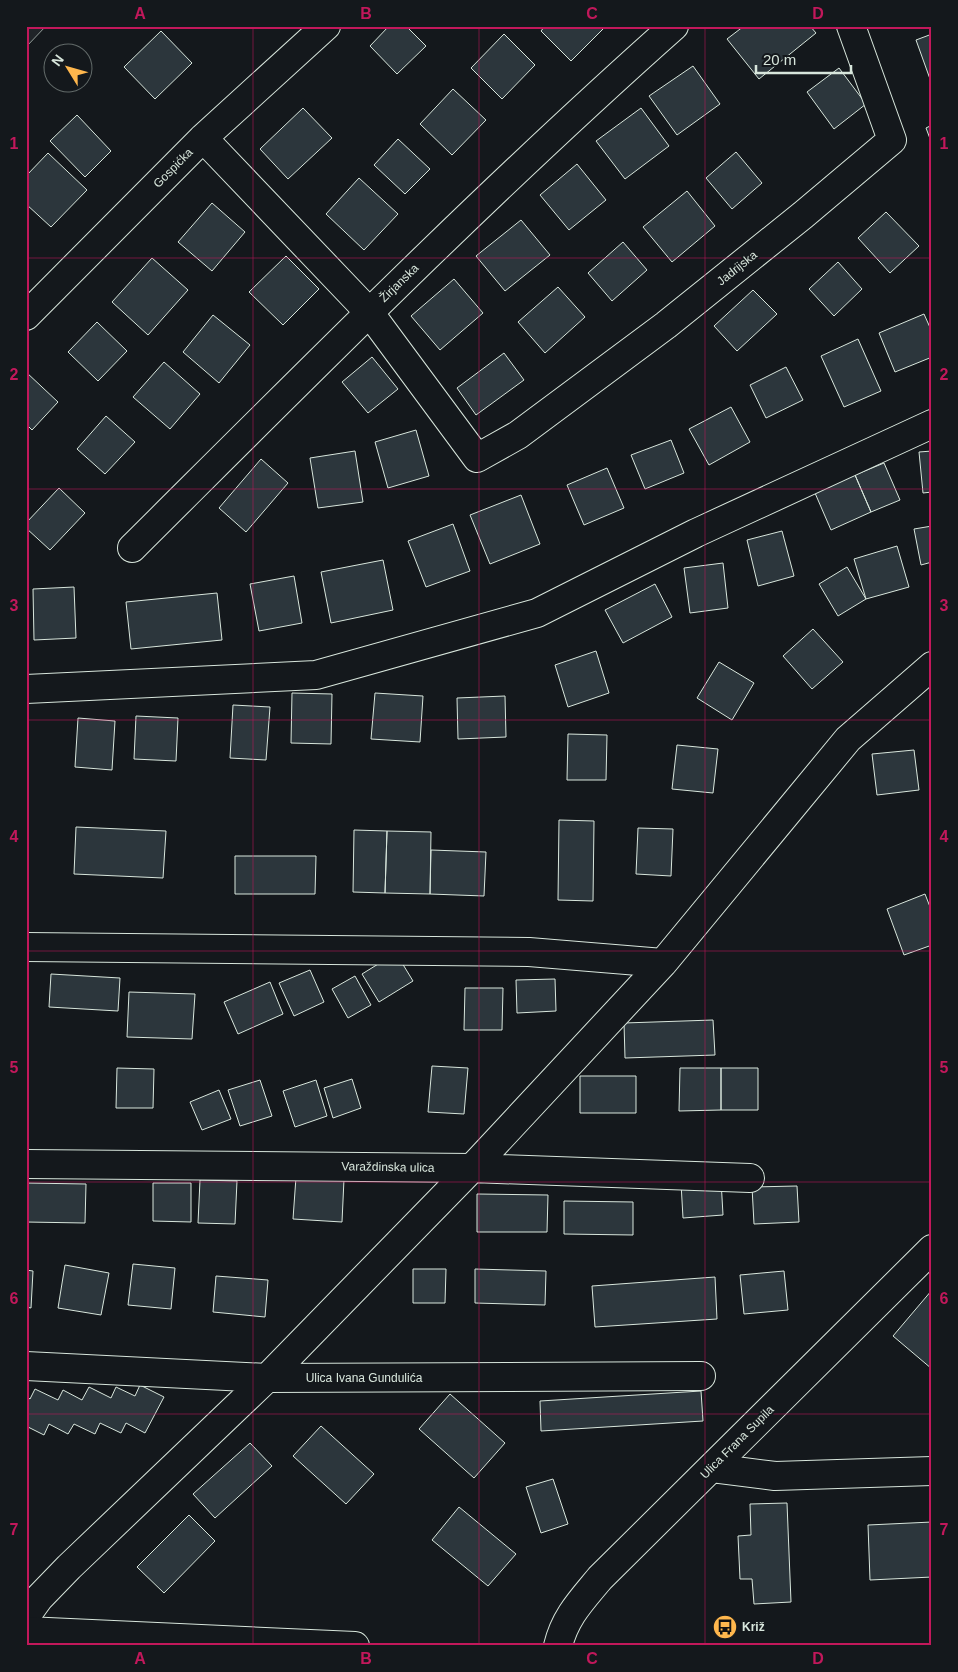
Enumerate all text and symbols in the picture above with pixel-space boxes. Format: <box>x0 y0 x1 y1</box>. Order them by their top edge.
text: A <box>134 5 146 22</box>
text: B <box>360 5 372 22</box>
text: C <box>586 5 598 22</box>
text: D <box>812 5 824 22</box>
north arrow <box>42 42 92 92</box>
scale bar <box>756 42 850 74</box>
text: N <box>48 51 67 69</box>
text: 20 m <box>763 51 796 68</box>
text: 1 <box>10 135 19 152</box>
text: 1 <box>940 135 949 152</box>
street label: Gospićka <box>150 145 196 191</box>
street label: Jadrijska <box>714 247 760 288</box>
street label: Žirjanska <box>376 260 422 305</box>
text: 2 <box>10 366 19 383</box>
text: 2 <box>940 366 949 383</box>
text: 3 <box>10 597 19 614</box>
text: 3 <box>940 597 949 614</box>
text: 4 <box>10 828 19 845</box>
text: 4 <box>940 828 949 845</box>
text: 5 <box>10 1059 19 1076</box>
text: 5 <box>940 1059 949 1076</box>
street label: Varaždinska ulica <box>341 1159 435 1175</box>
text: 6 <box>10 1290 19 1307</box>
text: 6 <box>940 1290 949 1307</box>
street label: Ulica Ivana Gundulića <box>306 1371 423 1385</box>
street label: Ulica Frana Supila <box>697 1402 777 1482</box>
text: 7 <box>10 1521 19 1538</box>
text: 7 <box>940 1521 949 1538</box>
bus stop icon: Križ <box>712 1614 738 1640</box>
place label: Križ <box>742 1620 765 1634</box>
text: A <box>134 1650 146 1667</box>
text: B <box>360 1650 372 1667</box>
text: C <box>586 1650 598 1667</box>
text: D <box>812 1650 824 1667</box>

